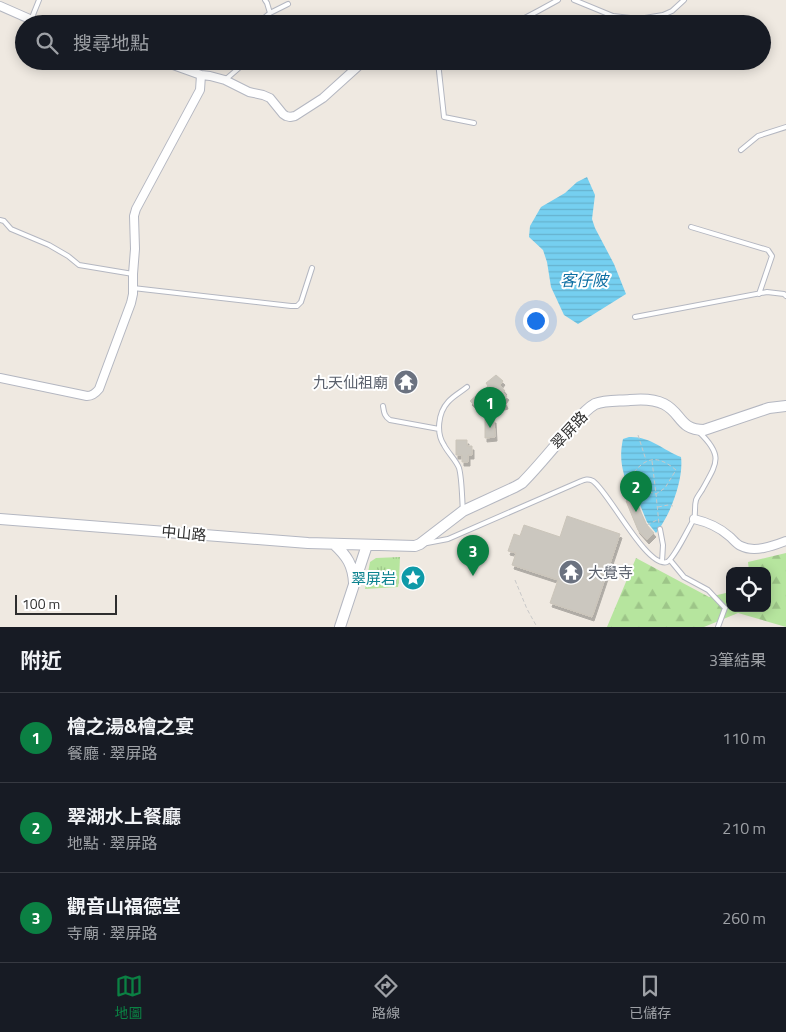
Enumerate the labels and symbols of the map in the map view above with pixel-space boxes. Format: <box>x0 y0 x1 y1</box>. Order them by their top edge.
water label: 客仔陂 <box>560 268 610 292</box>
your location <box>523 308 549 334</box>
temple icon: 九天仙祖廟 <box>393 369 419 395</box>
place label: 九天仙祖廟 <box>313 371 388 394</box>
pin: 1 <box>474 387 506 428</box>
street label: 翠屏路 <box>545 406 593 454</box>
pin: 2 <box>620 471 652 512</box>
street label: 中山路 <box>161 520 207 546</box>
pin: 3 <box>457 535 489 576</box>
temple icon: 大覺寺 <box>558 559 584 585</box>
place label: 大覺寺 <box>588 561 633 584</box>
place icon: 翠屏岩 <box>400 565 426 591</box>
place label: 翠屏岩 <box>351 567 396 590</box>
scale bar <box>15 592 118 615</box>

